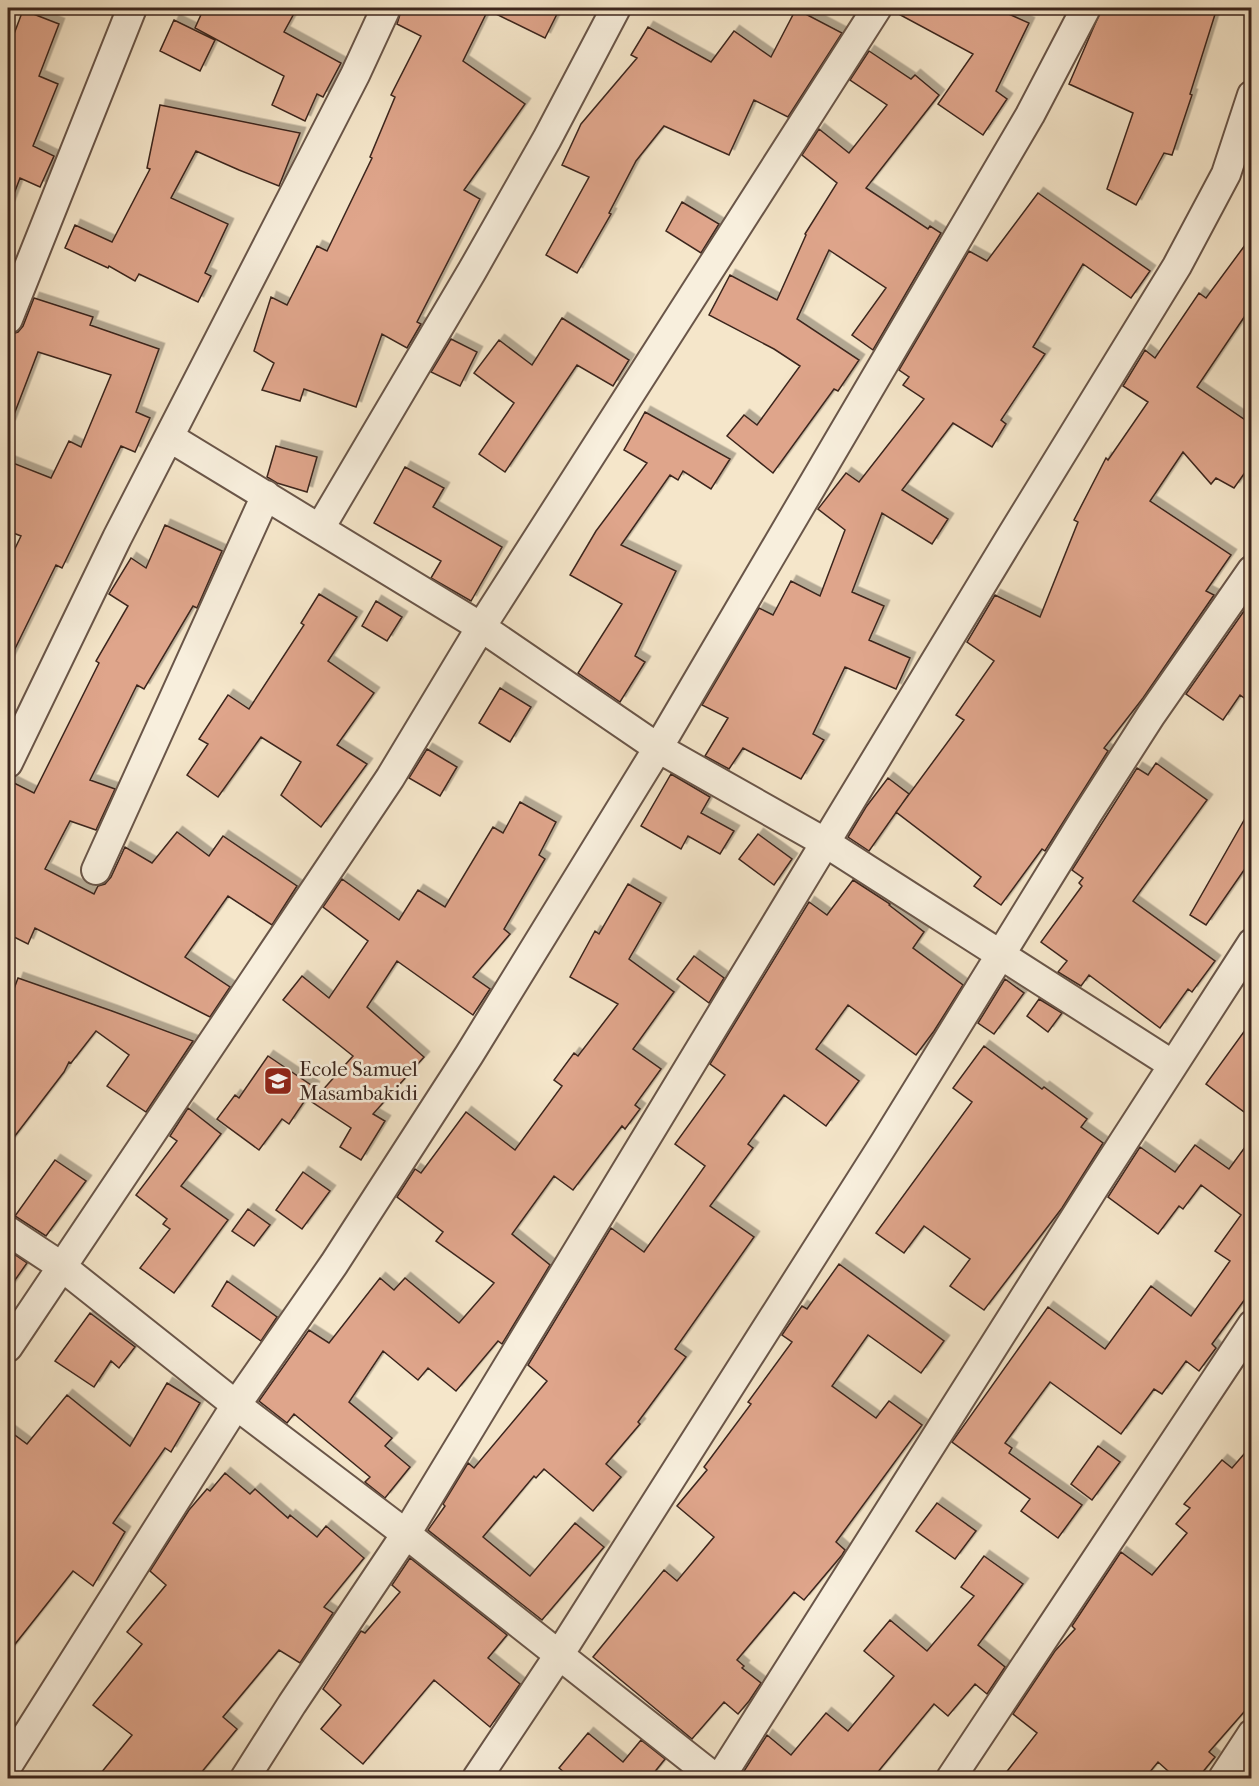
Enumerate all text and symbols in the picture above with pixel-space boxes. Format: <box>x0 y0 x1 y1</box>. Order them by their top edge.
place label: Ecole Samuel Masambakidi <box>299 1057 418 1105</box>
school or university icon: Ecole Samuel Masambakidi <box>262 1065 294 1097</box>

